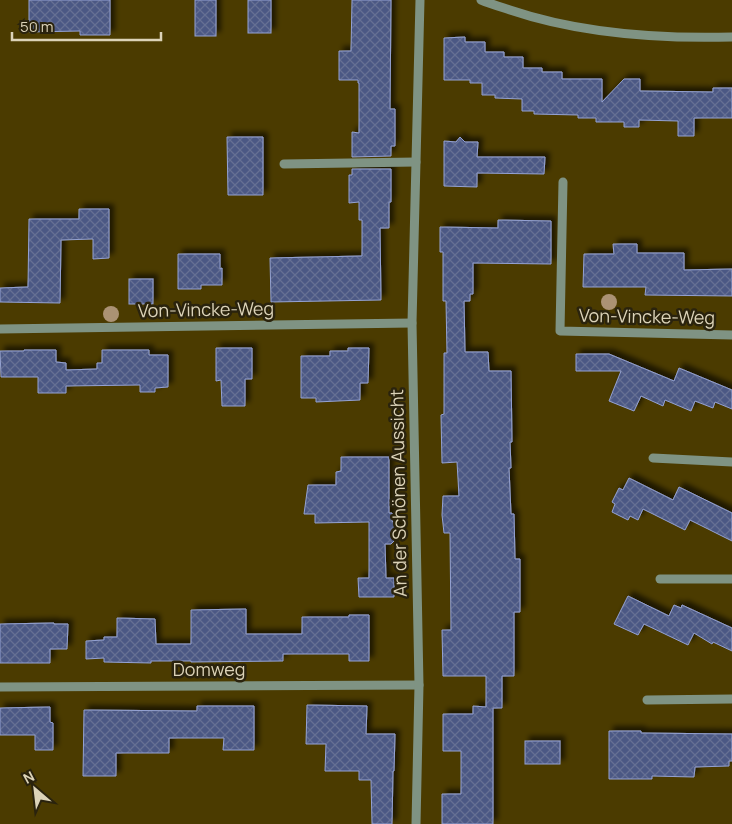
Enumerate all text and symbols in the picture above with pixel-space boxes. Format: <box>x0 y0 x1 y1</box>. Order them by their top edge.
scale bar <box>12 10 161 42</box>
text: 50 m <box>20 16 54 37</box>
street label: Von-Vincke-Weg <box>138 296 274 322</box>
street label: Von-Vincke-Weg <box>579 303 715 329</box>
street label: An der Schönen Aussicht <box>384 389 412 597</box>
street label: Domweg <box>173 657 245 681</box>
north arrow <box>10 764 60 814</box>
text: N <box>20 766 38 788</box>

